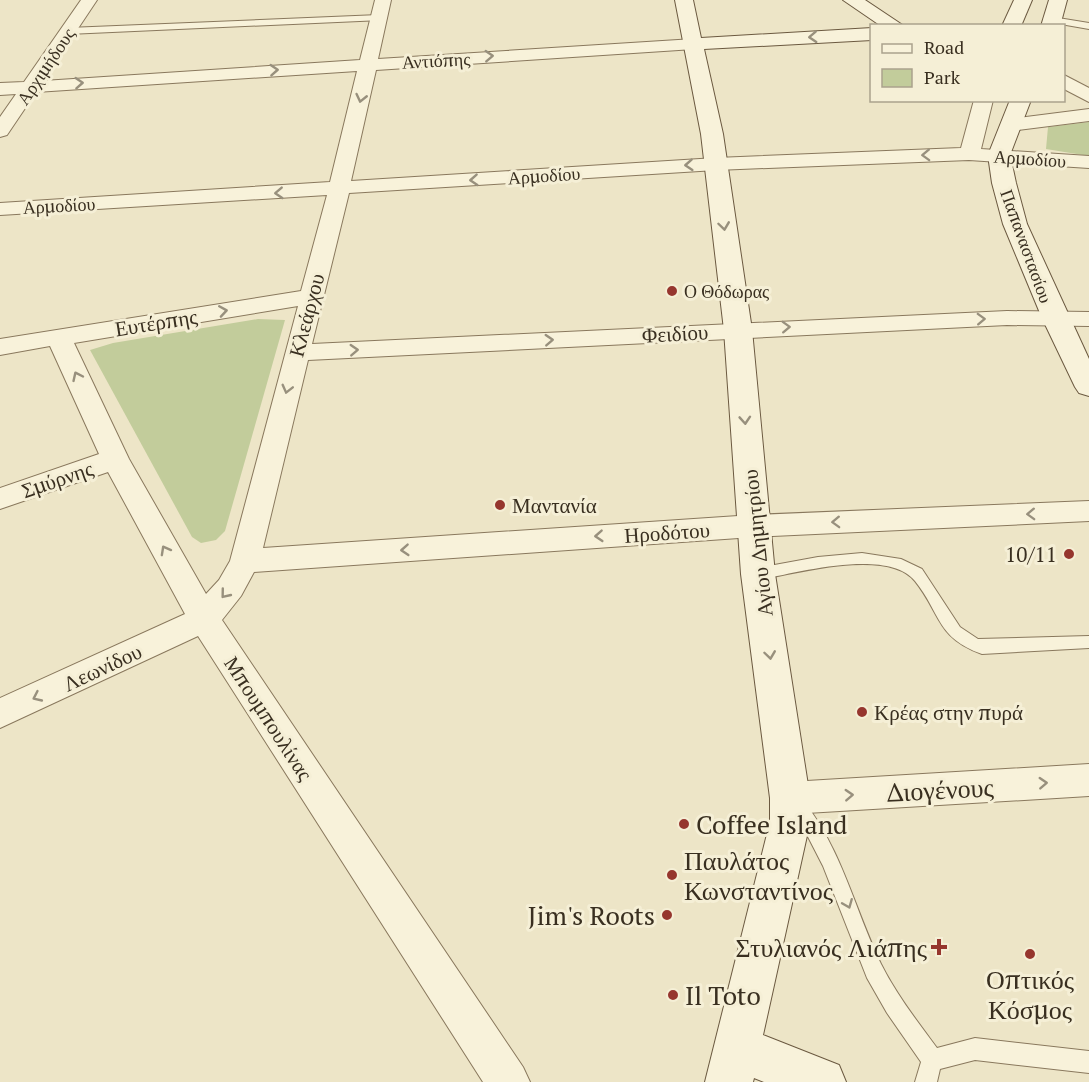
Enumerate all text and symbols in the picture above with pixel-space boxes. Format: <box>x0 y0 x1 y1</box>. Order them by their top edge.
street label: Αρχιμήδους <box>10 23 80 109</box>
legend <box>870 24 1065 102</box>
one-way arrow <box>809 31 818 44</box>
text: Road <box>924 35 964 59</box>
street label: Αντιόπης <box>401 46 471 74</box>
one-way arrow <box>485 50 494 63</box>
one-way arrow <box>269 64 278 77</box>
text: Park <box>924 65 961 89</box>
one-way arrow <box>75 77 84 90</box>
one-way arrow <box>355 93 368 103</box>
street label: Αρμοδίου <box>993 143 1067 173</box>
one-way arrow <box>921 149 930 162</box>
one-way arrow <box>685 159 694 172</box>
street label: Αρμοδίου <box>507 160 581 190</box>
one-way arrow <box>469 173 478 186</box>
one-way arrow <box>274 186 283 199</box>
street label: Παπαναστασίου <box>995 186 1059 306</box>
street label: Αρμοδίου <box>22 191 96 219</box>
one-way arrow <box>717 221 730 231</box>
street label: Κλεάρχου <box>281 270 331 360</box>
place label: Ο Θόδωρας <box>684 279 769 303</box>
marker: Ο Θόδωρας <box>665 284 679 298</box>
street label: Ευτέρπης <box>113 302 200 342</box>
one-way arrow <box>219 305 228 317</box>
one-way arrow <box>976 313 985 326</box>
street label: Φειδίου <box>641 317 709 349</box>
one-way arrow <box>781 321 790 334</box>
one-way arrow <box>545 333 554 346</box>
one-way arrow <box>350 344 359 357</box>
one-way arrow <box>72 372 84 383</box>
one-way arrow <box>282 384 295 394</box>
one-way arrow <box>738 415 751 424</box>
street label: Σμύρνης <box>17 454 97 504</box>
street label: Αγίου Δημητρίου <box>735 468 779 618</box>
place label: Μαντανία <box>512 491 597 519</box>
marker: Μαντανία <box>493 498 507 512</box>
one-way arrow <box>1026 507 1035 520</box>
street label: Ηροδότου <box>623 515 711 549</box>
one-way arrow <box>831 516 840 529</box>
one-way arrow <box>595 530 604 543</box>
place label: 10/11 <box>1005 540 1057 568</box>
one-way arrow <box>400 543 409 556</box>
one-way arrow <box>161 546 173 556</box>
marker: 10/11 <box>1062 547 1076 561</box>
one-way arrow <box>221 587 232 598</box>
street label: Λεωνίδου <box>58 637 146 697</box>
street label: Μπουμπουλίνας <box>218 650 320 786</box>
one-way arrow <box>763 651 775 660</box>
one-way arrow <box>32 689 43 701</box>
place label: Κρέας στην πυρά <box>874 698 1023 726</box>
marker: Κρέας στην πυρά <box>855 705 869 719</box>
street label: Διογένους <box>886 769 995 809</box>
one-way arrow <box>1039 777 1048 790</box>
one-way arrow <box>844 788 853 801</box>
place label: Coffee Island <box>696 807 848 841</box>
marker: Coffee Island <box>677 817 691 831</box>
place label: Παυλάτος Κωνσταντίνος <box>684 843 834 907</box>
marker: Παυλάτος Κωνσταντίνος <box>665 868 679 882</box>
place label: Jim's Roots <box>528 898 655 932</box>
one-way arrow <box>840 898 853 909</box>
marker: Jim's Roots <box>660 908 674 922</box>
place label: Στυλιανός Λιάπης <box>735 930 928 964</box>
marker: Στυλιανός Λιάπης <box>932 940 946 954</box>
marker: Οπτικός Κόσμος <box>1023 947 1037 961</box>
place label: Οπτικός Κόσμος <box>986 962 1075 1026</box>
place label: Il Toto <box>685 978 761 1012</box>
marker: Il Toto <box>666 988 680 1002</box>

